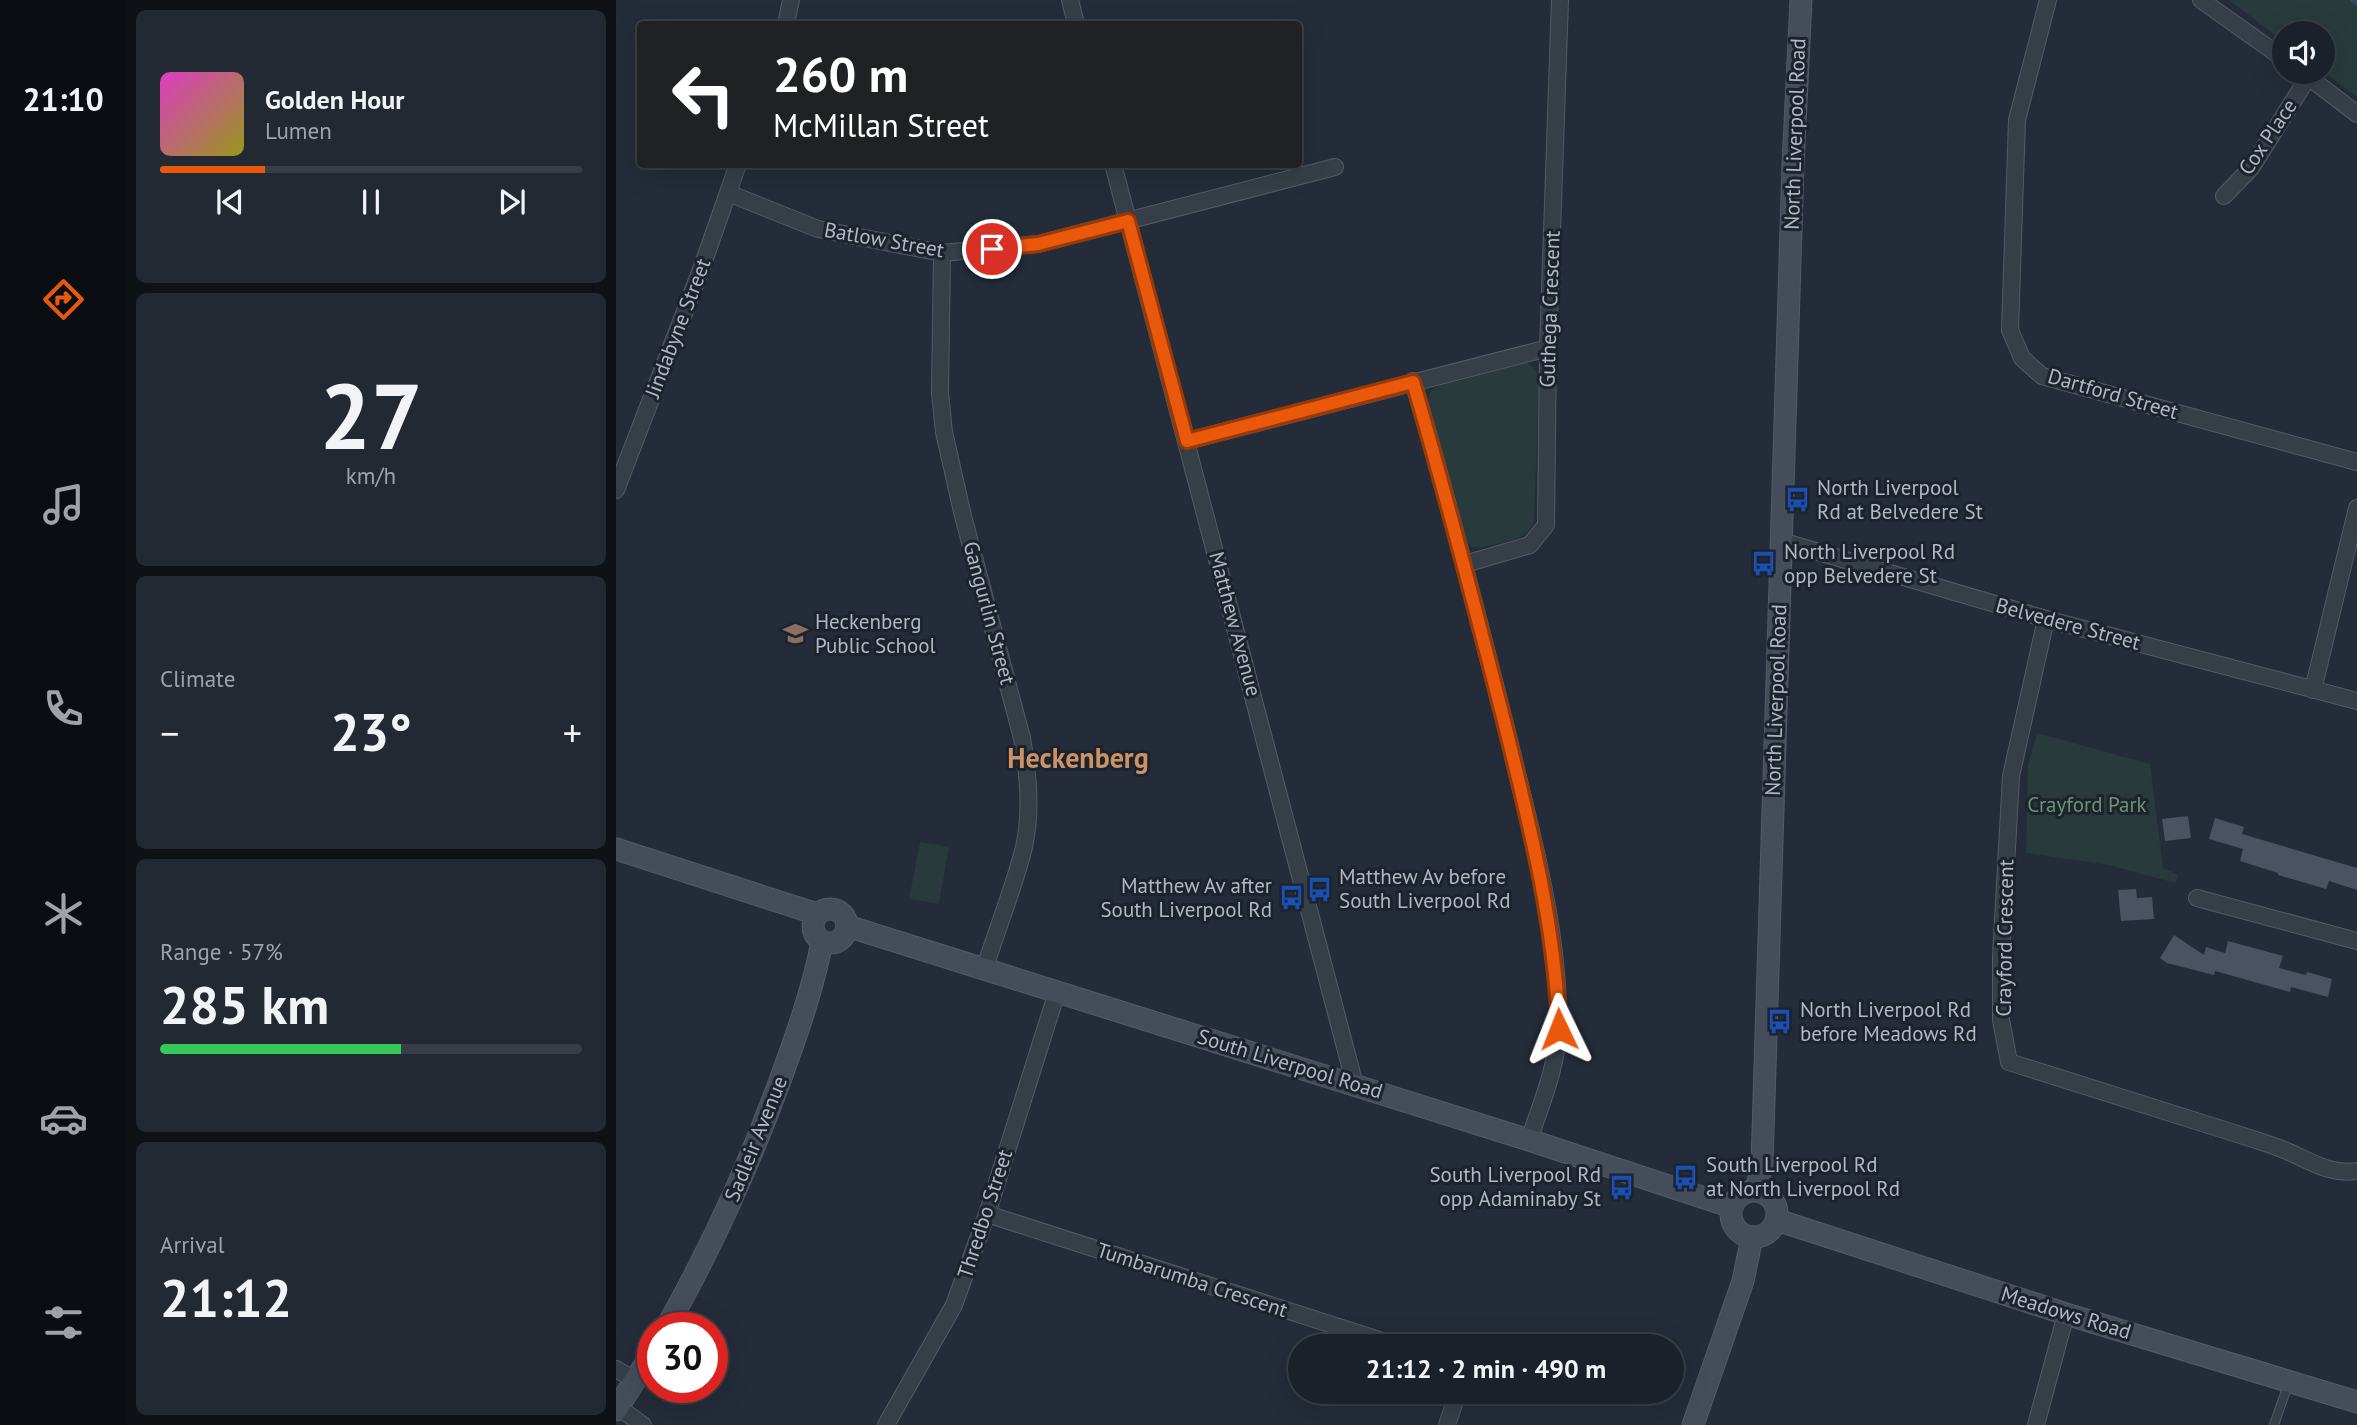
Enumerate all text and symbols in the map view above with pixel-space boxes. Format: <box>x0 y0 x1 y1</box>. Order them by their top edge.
map controls <box>2272 21 2335 84</box>
button: sound <box>2272 21 2335 84</box>
street label: North Liverpool Road <box>1778 38 1811 230</box>
text: 260 m <box>773 42 908 106</box>
icon: left <box>658 49 749 140</box>
text: 21:10 <box>22 78 104 120</box>
text: Golden Hour <box>265 83 404 116</box>
street label: Cox Place <box>2232 94 2303 180</box>
text: McMillan Street <box>773 104 989 146</box>
text: Lumen <box>265 116 332 145</box>
icon: previous <box>211 183 249 221</box>
icon: pause <box>352 183 390 221</box>
icon: next <box>493 183 531 221</box>
street label: Batlow Street <box>822 216 946 263</box>
pin <box>962 219 1022 279</box>
icon: arrive <box>973 230 1011 268</box>
street label: Guthega Crescent <box>1533 230 1566 388</box>
street label: Jindabyne Street <box>638 254 717 402</box>
icon: directions <box>39 275 88 324</box>
text: 27 <box>319 356 423 474</box>
street label: Dartford Street <box>2045 362 2181 425</box>
text: km/h <box>346 461 396 490</box>
place label: North Liverpool Rd at Belvedere St <box>1817 474 1983 525</box>
icon: music <box>39 480 88 529</box>
bus stop icon: North Liverpool Rd at Belvedere St <box>1783 486 1811 514</box>
street label: Gangurlin Street <box>957 538 1022 687</box>
place label: North Liverpool Rd opp Belvedere St <box>1784 538 1955 589</box>
street label: Matthew Avenue <box>1203 549 1268 699</box>
bus stop icon: North Liverpool Rd opp Belvedere St <box>1750 550 1778 578</box>
street label: Belvedere Street <box>1993 591 2143 656</box>
street label: North Liverpool Road <box>1759 604 1792 796</box>
place label: Heckenberg Public School <box>815 608 936 659</box>
school or university icon: Heckenberg Public School <box>781 620 809 648</box>
text: Climate <box>160 664 235 693</box>
icon: phone <box>39 684 88 733</box>
text: 23° <box>330 698 412 765</box>
text: − <box>160 708 179 757</box>
text: + <box>563 708 582 757</box>
district label: Heckenberg <box>1007 739 1149 776</box>
park label: Crayford Park <box>2027 791 2147 818</box>
street label: Crayford Crescent <box>1990 859 2019 1017</box>
place label: Matthew Av before South Liverpool Rd <box>1339 863 1511 914</box>
place label: Matthew Av after South Liverpool Rd <box>1100 872 1272 923</box>
bus stop icon: Matthew Av before South Liverpool Rd <box>1305 875 1333 903</box>
bus stop icon: Matthew Av after South Liverpool Rd <box>1278 884 1306 912</box>
icon: climate <box>39 889 88 938</box>
text: Range · 57% <box>160 937 283 966</box>
text: 285 km <box>160 971 329 1038</box>
position arrow <box>1522 992 1596 1066</box>
place label: North Liverpool Rd before Meadows Rd <box>1800 996 1977 1047</box>
bus stop icon: North Liverpool Rd before Meadows Rd <box>1766 1008 1794 1036</box>
street label: South Liverpool Road <box>1194 1023 1386 1105</box>
street label: Sadleir Avenue <box>718 1072 793 1206</box>
icon: car <box>39 1094 88 1143</box>
street label: Thredbo Street <box>951 1146 1018 1282</box>
place label: South Liverpool Rd at North Liverpool Rd <box>1706 1151 1900 1202</box>
place label: South Liverpool Rd opp Adaminaby St <box>1429 1161 1601 1212</box>
bus stop icon: South Liverpool Rd at North Liverpool Rd <box>1672 1163 1700 1191</box>
bus stop icon: South Liverpool Rd opp Adaminaby St <box>1607 1173 1635 1201</box>
text: Arrival <box>160 1230 224 1259</box>
street label: Tumbarumba Crescent <box>1093 1236 1291 1323</box>
text: 21:12 <box>160 1264 292 1331</box>
street label: Meadows Road <box>1998 1280 2134 1345</box>
icon: filters <box>39 1298 88 1347</box>
speed limit sign: 30 <box>637 1312 728 1403</box>
text: 21:12 · 2 min · 490 m <box>1366 1352 1606 1385</box>

